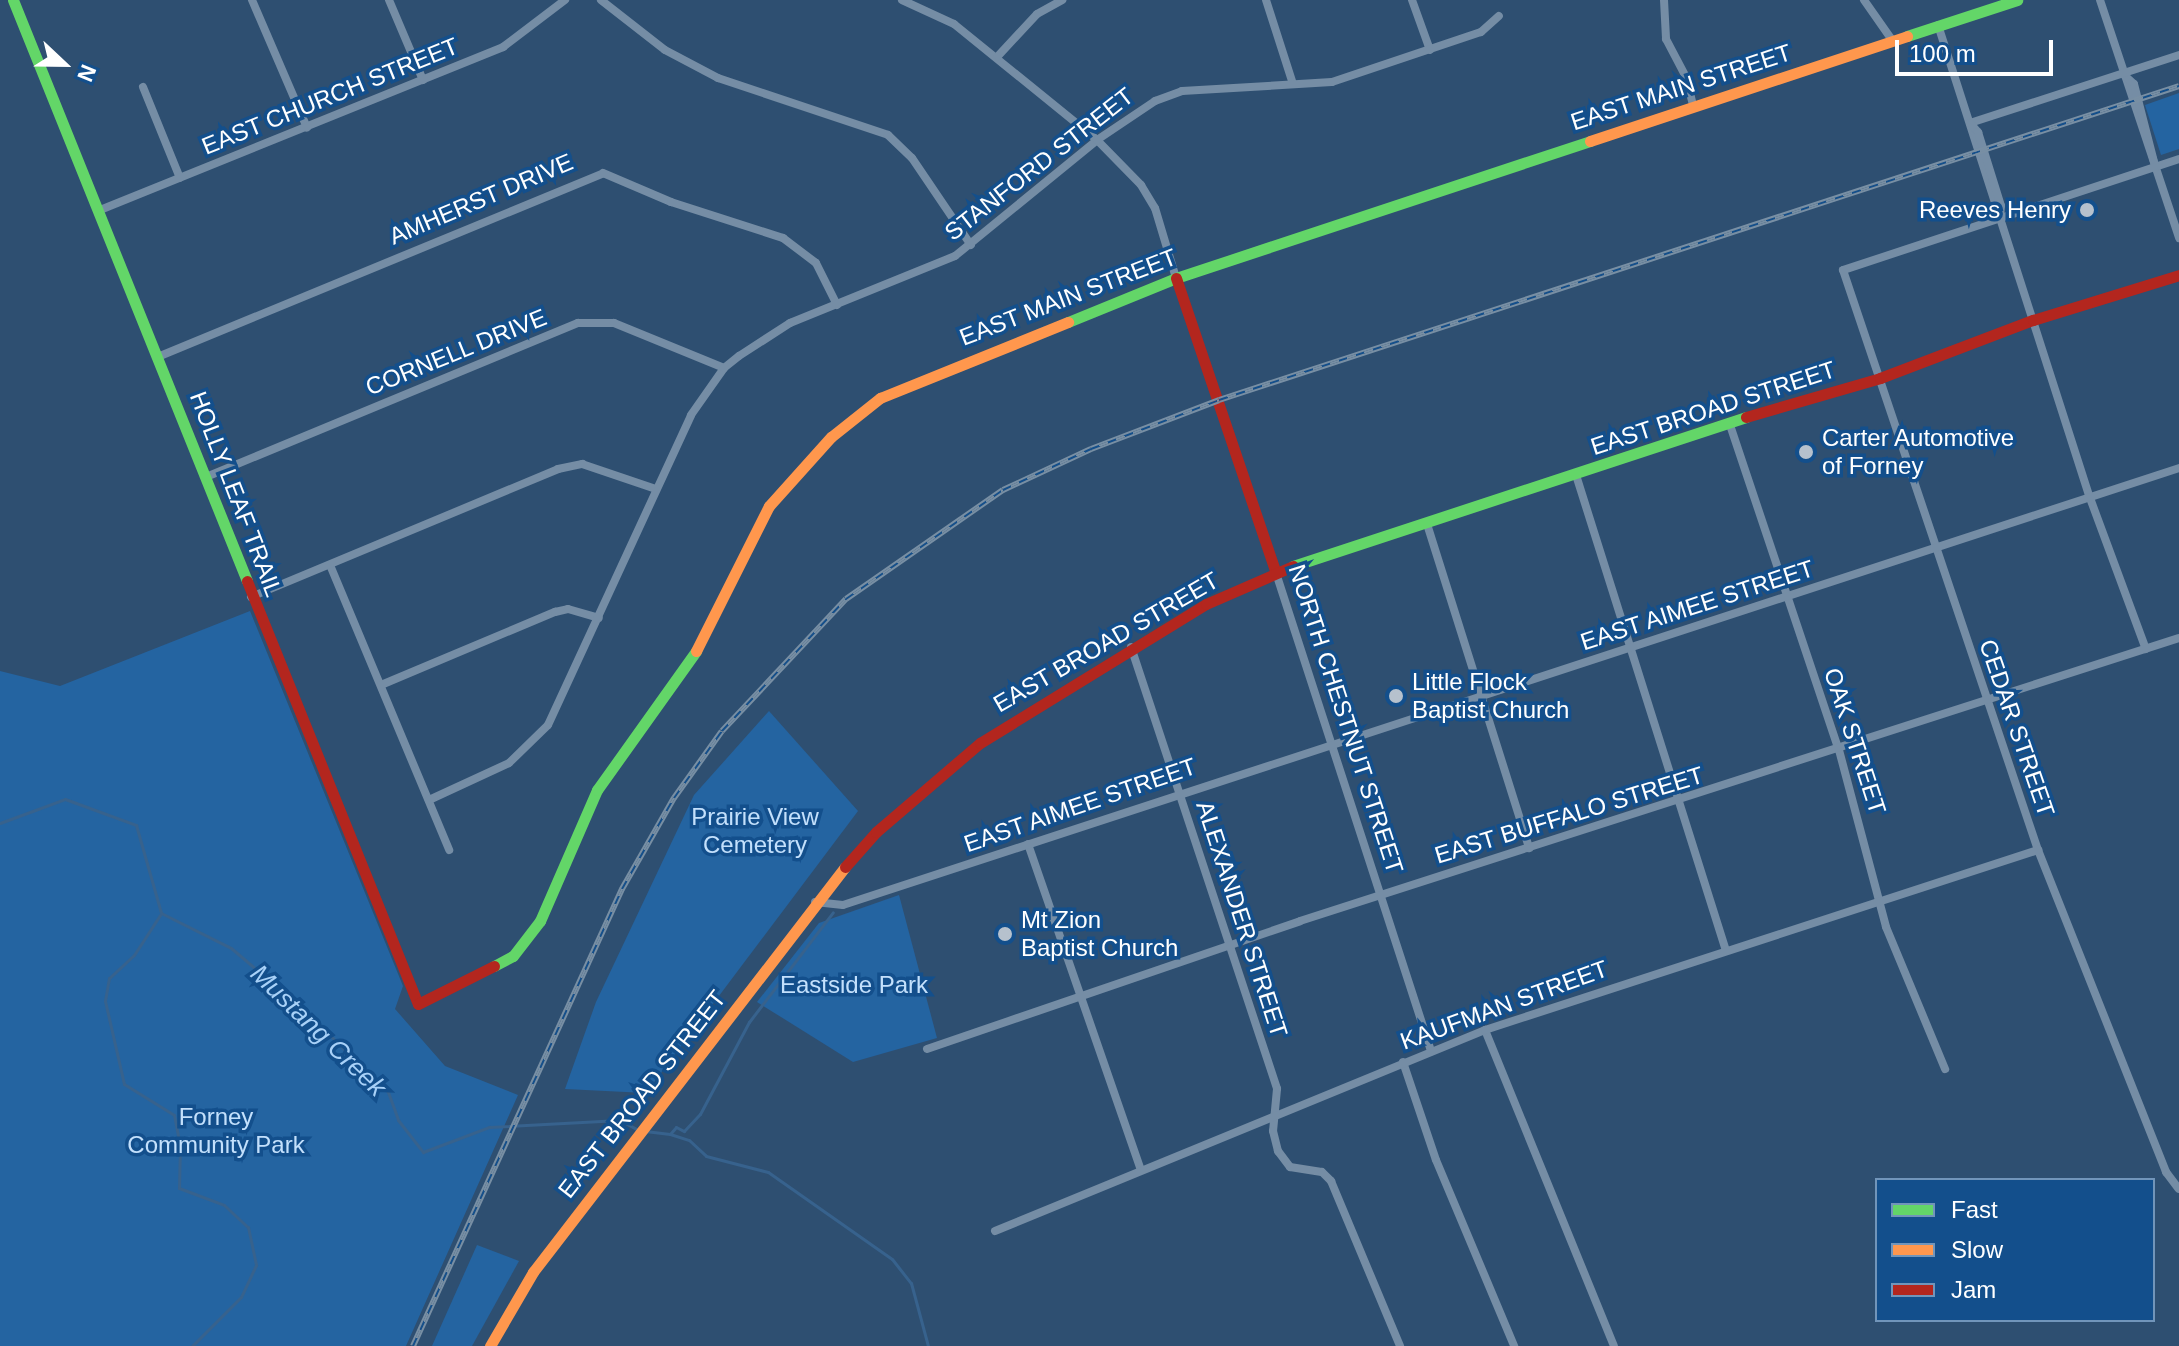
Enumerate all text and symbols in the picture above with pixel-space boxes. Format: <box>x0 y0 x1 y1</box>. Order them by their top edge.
north arrow <box>24 24 104 104</box>
scale bar <box>1899 24 2057 74</box>
street label: EAST CHURCH STREET <box>197 31 463 161</box>
street label: EAST MAIN STREET <box>1567 38 1795 136</box>
text: 100 m <box>1909 40 1976 67</box>
text: N <box>72 61 101 85</box>
street label: STANFORD STREET <box>939 81 1139 247</box>
street label: AMHERST DRIVE <box>385 147 577 251</box>
place label: Reeves Henry <box>1919 196 2071 224</box>
marker: Reeves Henry <box>2078 201 2096 219</box>
street label: EAST MAIN STREET <box>955 242 1181 352</box>
street label: CORNELL DRIVE <box>361 302 551 402</box>
street label: EAST BROAD STREET <box>1587 355 1839 461</box>
street label: HOLLY LEAF TRAIL <box>183 387 289 601</box>
place label: Carter Automotive of Forney <box>1822 424 2015 480</box>
marker: Carter Automotive of Forney <box>1797 443 1815 461</box>
street label: EAST AIMEE STREET <box>1576 553 1818 657</box>
street label: NORTH CHESTNUT STREET <box>1282 561 1410 877</box>
street label: EAST BROAD STREET <box>988 566 1224 718</box>
street label: CEDAR STREET <box>1973 636 2061 820</box>
street label: OAK STREET <box>1818 664 1892 818</box>
place label: Little Flock Baptist Church <box>1412 668 1569 724</box>
marker: Little Flock Baptist Church <box>1387 687 1405 705</box>
street label: EAST AIMEE STREET <box>959 751 1201 859</box>
street label: EAST BUFFALO STREET <box>1431 760 1707 870</box>
street label: ALEXANDER STREET <box>1190 797 1294 1041</box>
park label: Prairie View Cemetery <box>691 803 819 859</box>
place label: Mt Zion Baptist Church <box>1021 906 1178 962</box>
marker: Mt Zion Baptist Church <box>996 925 1014 943</box>
street label: KAUFMAN STREET <box>1396 954 1612 1056</box>
water label: Mustang Creek <box>244 959 392 1103</box>
park label: Eastside Park <box>780 971 928 999</box>
street label: EAST BROAD STREET <box>552 984 732 1204</box>
park label: Forney Community Park <box>127 1103 305 1159</box>
legend <box>1875 1178 2155 1322</box>
text: Fast <box>1951 1196 1998 1223</box>
text: Slow <box>1951 1236 2003 1263</box>
text: Jam <box>1951 1276 1996 1303</box>

